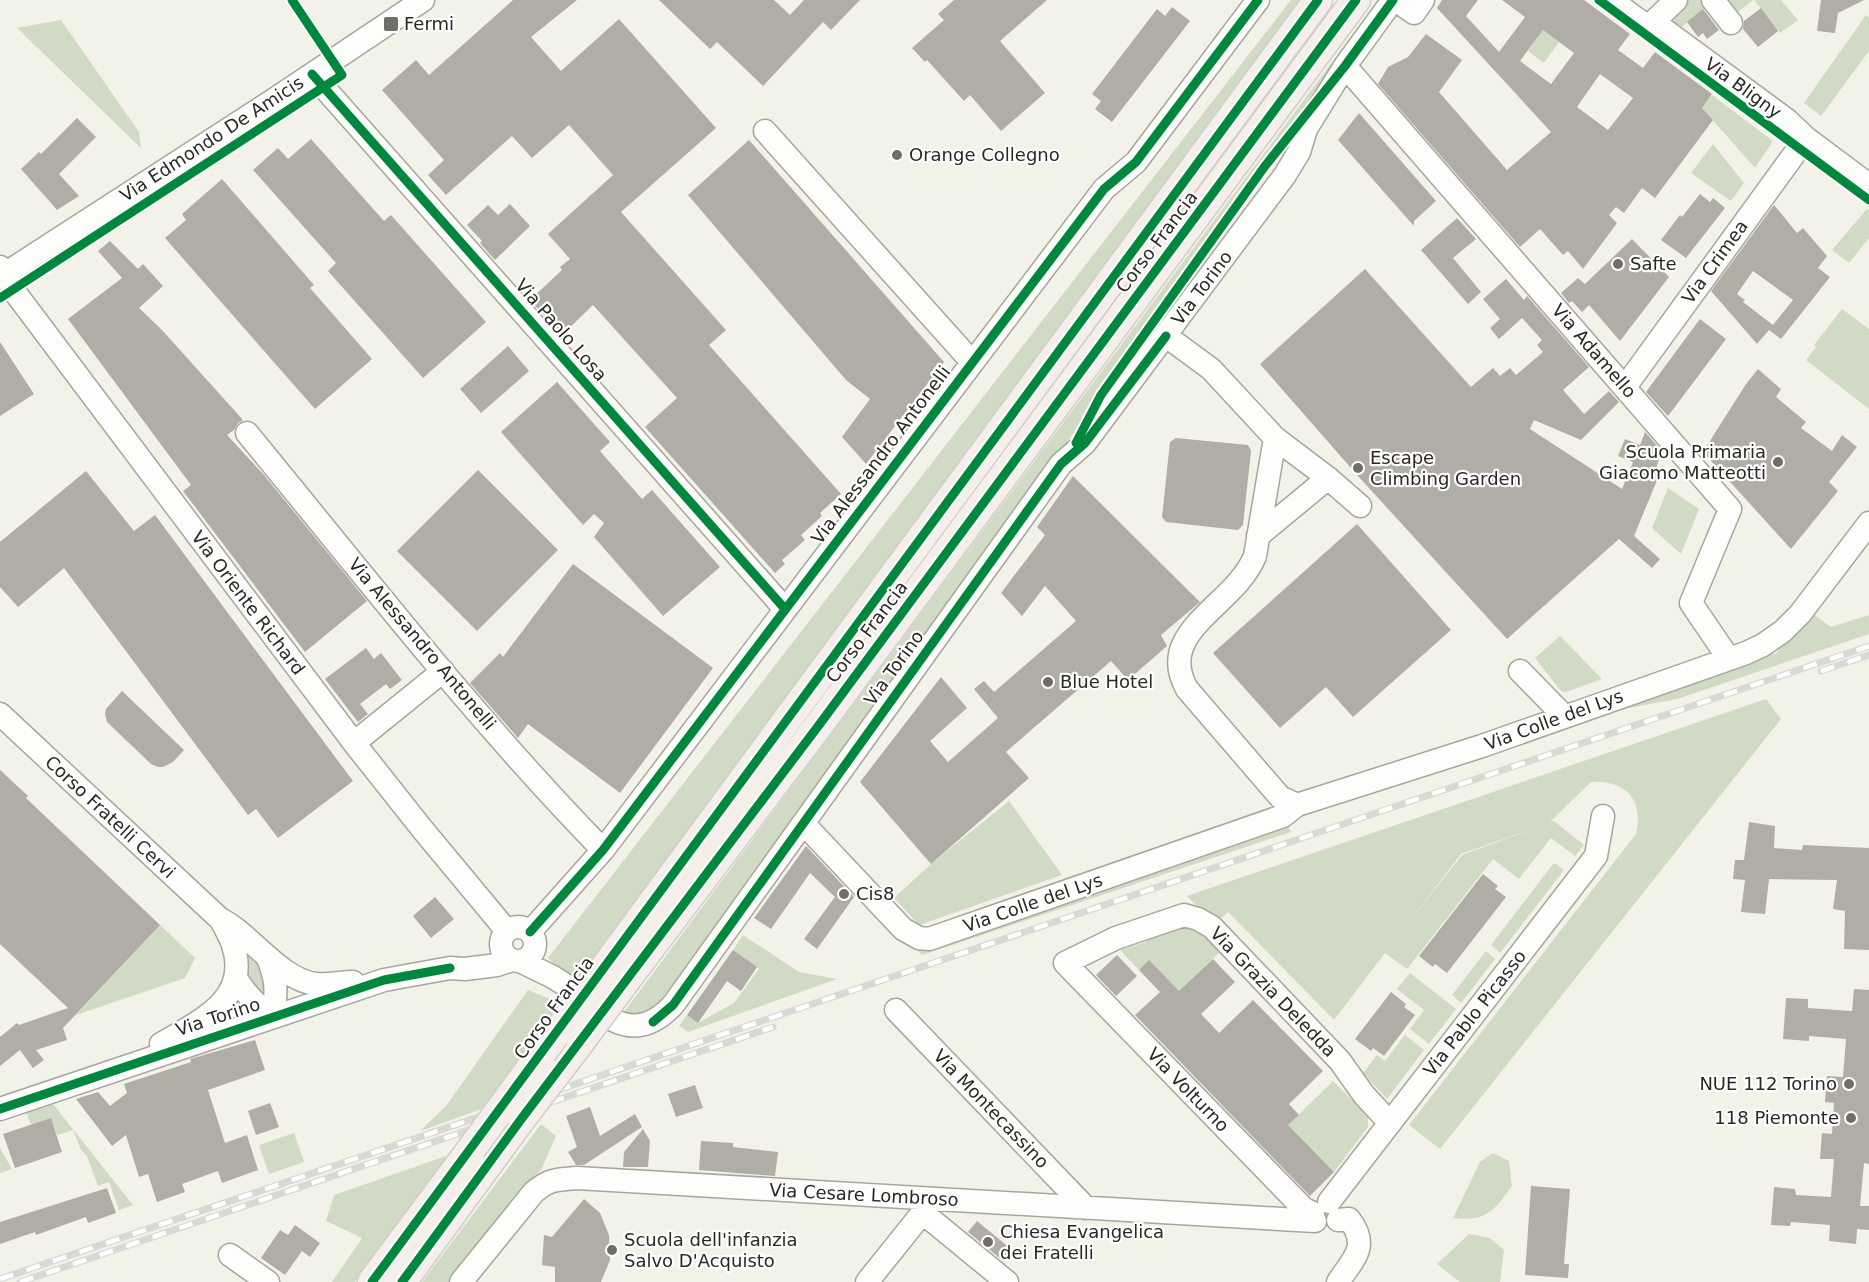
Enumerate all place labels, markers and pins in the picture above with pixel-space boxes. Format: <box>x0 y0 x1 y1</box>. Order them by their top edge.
place label: Fermi <box>404 13 454 34</box>
marker: Fermi <box>382 15 400 33</box>
place label: Orange Collegno <box>909 144 1060 165</box>
marker: Orange Collegno <box>890 148 904 162</box>
place label: Safte <box>1630 253 1677 274</box>
marker: Safte <box>1611 257 1625 271</box>
place label: Scuola Primaria Giacomo Matteotti <box>1599 441 1766 483</box>
place label: Escape Climbing Garden <box>1370 447 1521 489</box>
marker: Scuola Primaria Giacomo Matteotti <box>1771 455 1785 469</box>
marker: Escape Climbing Garden <box>1351 461 1365 475</box>
place label: Blue Hotel <box>1060 671 1153 692</box>
marker: Blue Hotel <box>1041 675 1055 689</box>
place label: Cis8 <box>856 883 894 904</box>
marker: Cis8 <box>837 887 851 901</box>
place label: NUE 112 Torino <box>1699 1073 1837 1094</box>
marker: NUE 112 Torino <box>1842 1077 1856 1091</box>
place label: 118 Piemonte <box>1714 1107 1839 1128</box>
marker: 118 Piemonte <box>1844 1111 1858 1125</box>
place label: Chiesa Evangelica dei Fratelli <box>1000 1221 1164 1263</box>
place label: Scuola dell'infanzia Salvo D'Acquisto <box>624 1229 798 1271</box>
marker: Chiesa Evangelica dei Fratelli <box>981 1235 995 1249</box>
marker: Scuola dell'infanzia Salvo D'Acquisto <box>605 1243 619 1257</box>

